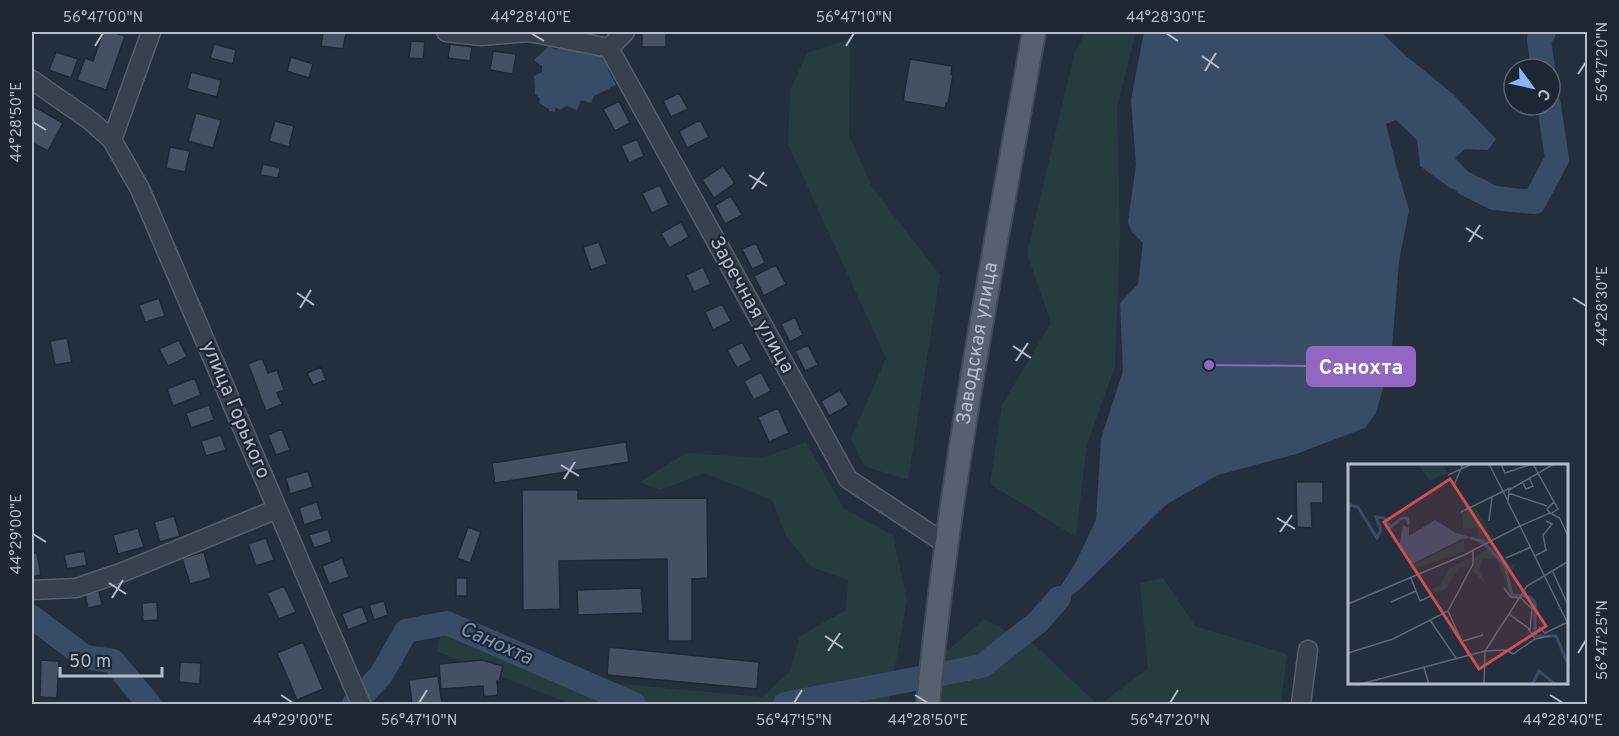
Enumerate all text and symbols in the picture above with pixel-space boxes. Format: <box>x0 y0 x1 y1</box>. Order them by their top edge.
text: 56°47'00"N <box>63 9 143 28</box>
text: 44°28'40"E <box>491 9 571 28</box>
text: 56°47'10"N <box>816 9 892 28</box>
text: 44°28'30"E <box>1126 9 1206 28</box>
text: 56°47'20"N <box>1594 22 1613 102</box>
north arrow <box>1502 57 1562 117</box>
text: 44°28'50"E <box>8 82 27 162</box>
text: С <box>1532 84 1554 104</box>
street label: Заречная улица <box>702 232 800 378</box>
street label: Заводская улица <box>952 260 1005 427</box>
text: 44°28'30"E <box>1594 266 1613 346</box>
street label: улица Горького <box>194 337 276 483</box>
callout: Санохта <box>1307 347 1415 386</box>
text: Санохта <box>1319 355 1403 382</box>
inset map <box>1348 464 1568 685</box>
text: 44°29'00"E <box>8 494 27 574</box>
text: 56°47'25"N <box>1594 600 1613 680</box>
water label: Санохта <box>455 616 537 672</box>
scale bar <box>60 640 162 678</box>
text: 50 m <box>69 651 111 674</box>
text: 44°29'00"E <box>253 712 333 731</box>
text: 56°47'10"N <box>381 712 457 731</box>
text: 56°47'15"N <box>756 712 832 731</box>
text: 44°28'50"E <box>888 712 968 731</box>
text: 56°47'20"N <box>1130 712 1210 731</box>
text: 44°28'40"E <box>1523 712 1603 731</box>

